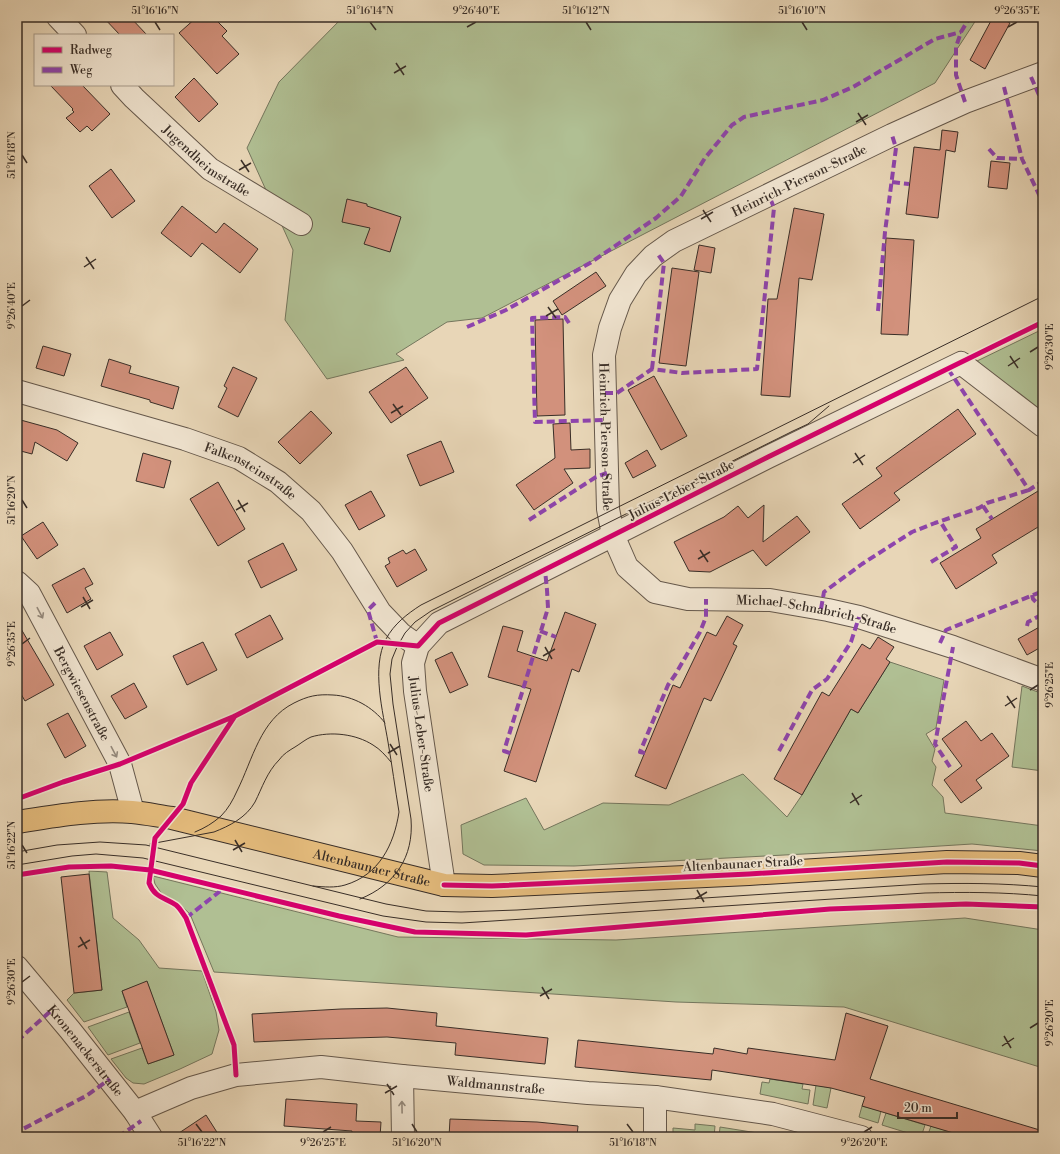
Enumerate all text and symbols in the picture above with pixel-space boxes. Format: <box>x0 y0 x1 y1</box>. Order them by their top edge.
text: 51°16'16"N <box>131 5 179 17</box>
text: 51°16'14"N <box>347 5 394 17</box>
text: 9°26'40"E <box>452 5 500 17</box>
text: 51°16'12"N <box>562 5 610 17</box>
text: 51°16'10"N <box>778 5 826 17</box>
text: 9°26'35"E <box>994 5 1040 17</box>
legend <box>34 34 174 86</box>
text: Radweg <box>70 43 113 58</box>
text: Weg <box>69 63 93 78</box>
street label: Jugendheimstraße <box>158 121 254 201</box>
text: 51°16'18"N <box>6 131 18 179</box>
street label: Heinrich-Pierson-Straße <box>729 141 870 221</box>
text: 9°26'40"E <box>6 282 18 330</box>
text: 9°26'30"E <box>1044 324 1056 370</box>
street label: Heinrich-Pierson-Straße <box>595 362 615 512</box>
street label: Falkensteinstraße <box>202 439 300 504</box>
street label: Julius-Leber-Straße <box>625 456 738 524</box>
text: 51°16'20"N <box>6 475 18 525</box>
street label: Michael-Schnabrich-Straße <box>736 593 899 638</box>
one-way arrow <box>37 607 44 619</box>
text: 9°26'35"E <box>6 621 18 667</box>
street label: Bergwiesenstraße <box>50 643 113 744</box>
text: 9°26'25"E <box>1044 662 1056 708</box>
street label: Julius-Leber-Straße <box>405 674 437 794</box>
one-way arrow <box>111 746 118 758</box>
text: 51°16'22"N <box>6 820 18 869</box>
street label: Altenbaunaer Straße <box>310 846 432 890</box>
street label: Altenbaunaer Straße <box>682 853 804 875</box>
text: 9°26'30"E <box>6 959 18 1005</box>
text: 9°26'20"E <box>1044 999 1056 1046</box>
street label: Kronenackerstraße <box>43 1002 127 1100</box>
street label: Waldmannstraße <box>445 1073 546 1098</box>
scale bar <box>898 1094 957 1120</box>
one-way arrow <box>398 1101 406 1114</box>
text: 20 m <box>904 1101 932 1116</box>
text: 51°16'22"N <box>178 1137 227 1149</box>
text: 9°26'25"E <box>300 1137 346 1149</box>
text: 51°16'20"N <box>392 1137 442 1149</box>
text: 51°16'18"N <box>609 1137 657 1149</box>
text: 9°26'20"E <box>841 1137 888 1149</box>

